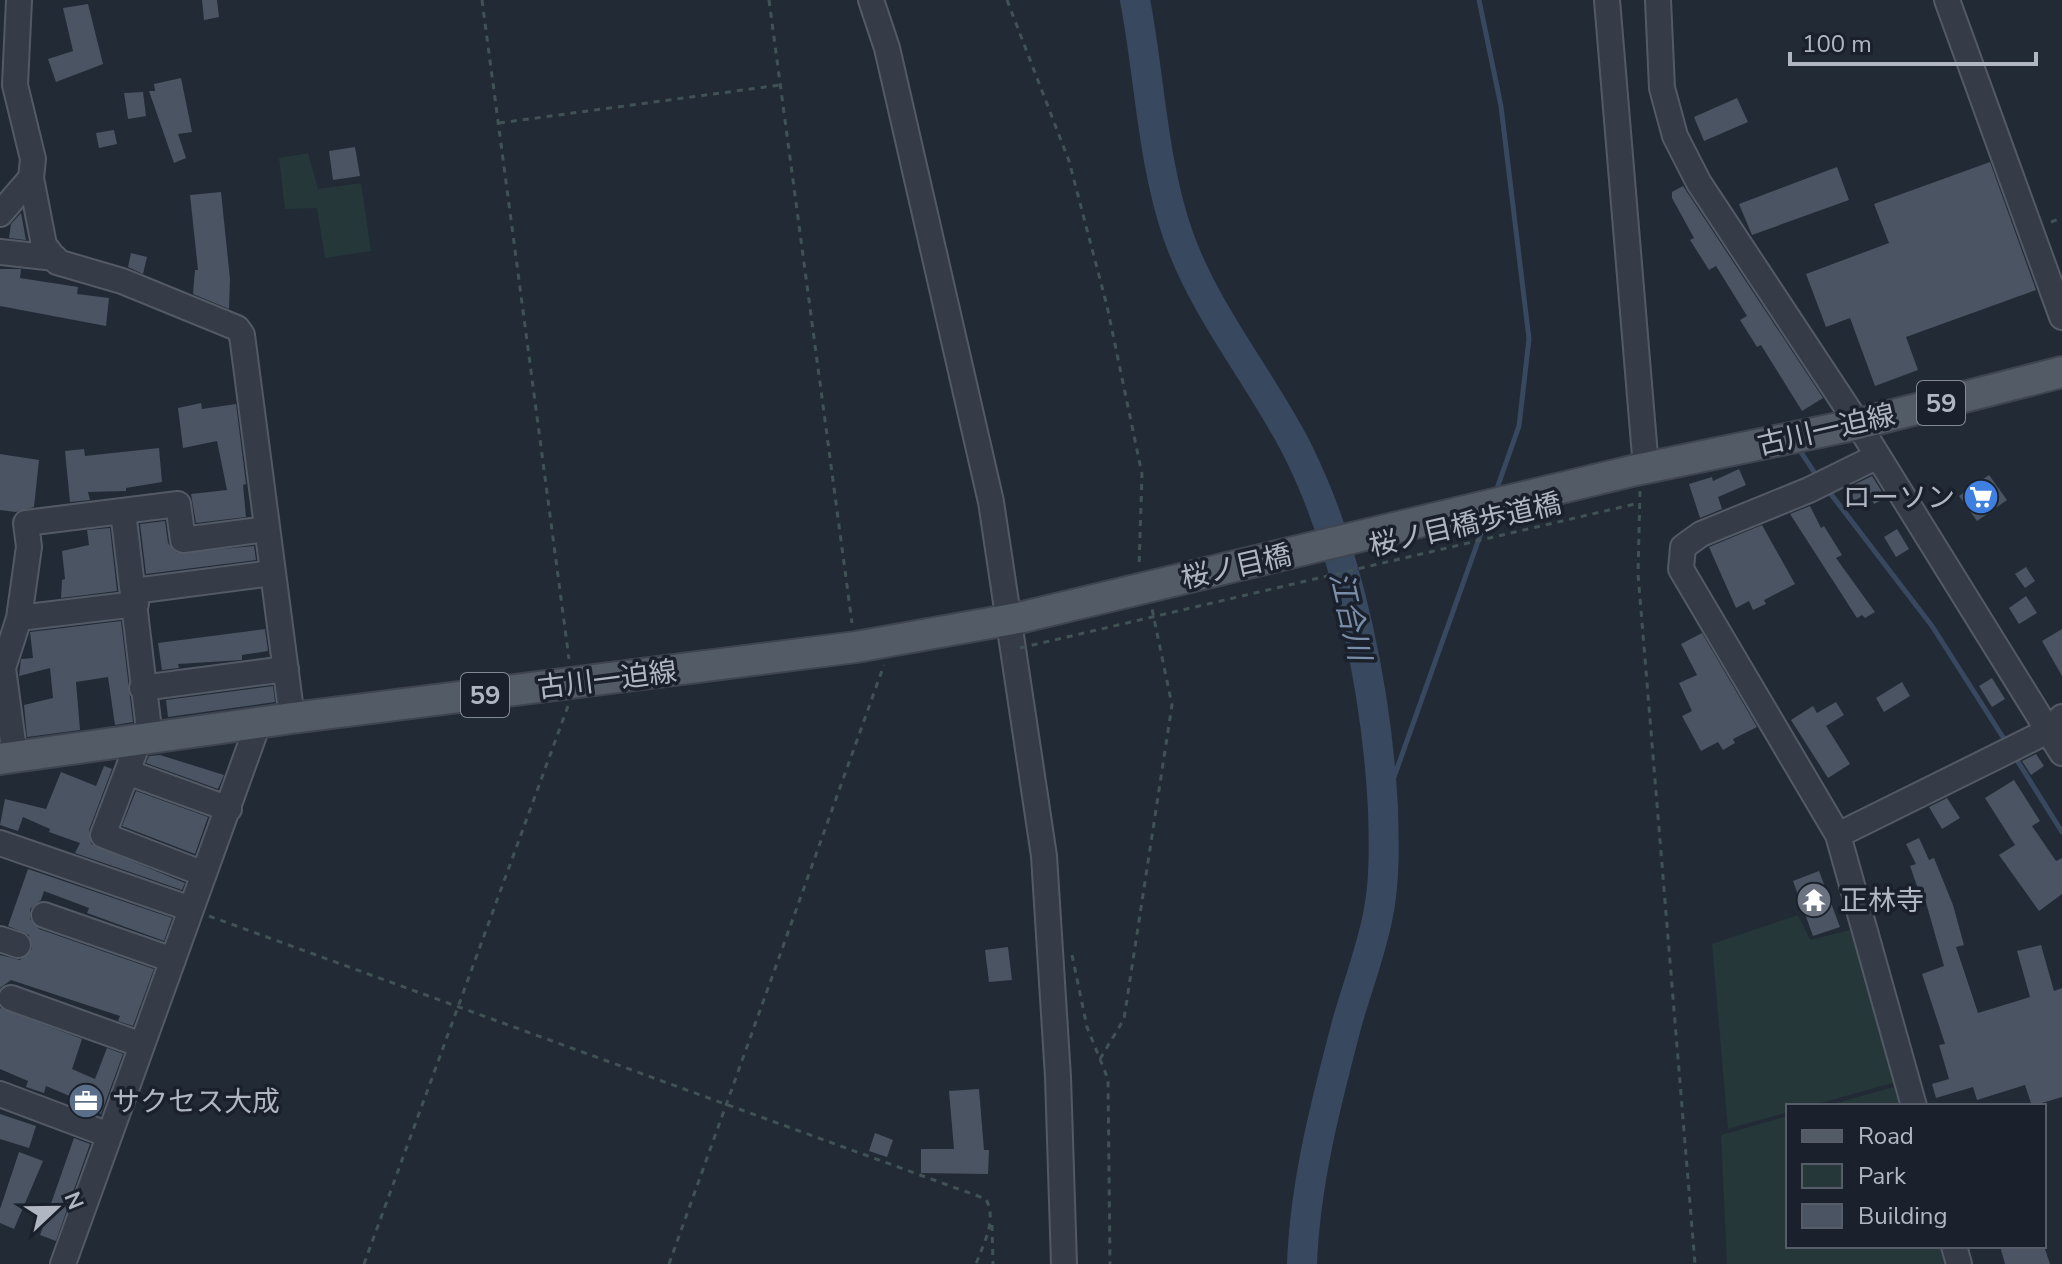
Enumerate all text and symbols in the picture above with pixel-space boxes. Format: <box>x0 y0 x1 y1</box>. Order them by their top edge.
scale bar <box>1790 16 2036 66</box>
text: 100 m <box>1802 28 1872 60</box>
road number: 59 <box>1917 381 1965 425</box>
street label: 古川一迫線 <box>1754 396 1899 464</box>
supermarket icon: ローソン <box>1962 478 2000 516</box>
place label: ローソン <box>1843 479 1955 517</box>
street label: 桜ノ目橋歩道橋 <box>1365 484 1565 566</box>
street label: 桜ノ目橋 <box>1177 536 1295 598</box>
water label: 江合川 <box>1319 568 1380 667</box>
street label: 古川一迫線 <box>535 653 679 707</box>
road number: 59 <box>461 673 509 717</box>
temple icon: 正林寺 <box>1795 881 1833 919</box>
place label: 正林寺 <box>1840 882 1924 920</box>
office icon: サクセス大成 <box>67 1082 105 1120</box>
place label: サクセス大成 <box>112 1083 280 1121</box>
legend <box>1786 1104 2046 1248</box>
text: Road <box>1858 1120 1914 1152</box>
text: Park <box>1858 1160 1907 1192</box>
north arrow <box>16 1168 96 1248</box>
text: N <box>57 1188 91 1214</box>
text: Building <box>1858 1200 1948 1232</box>

